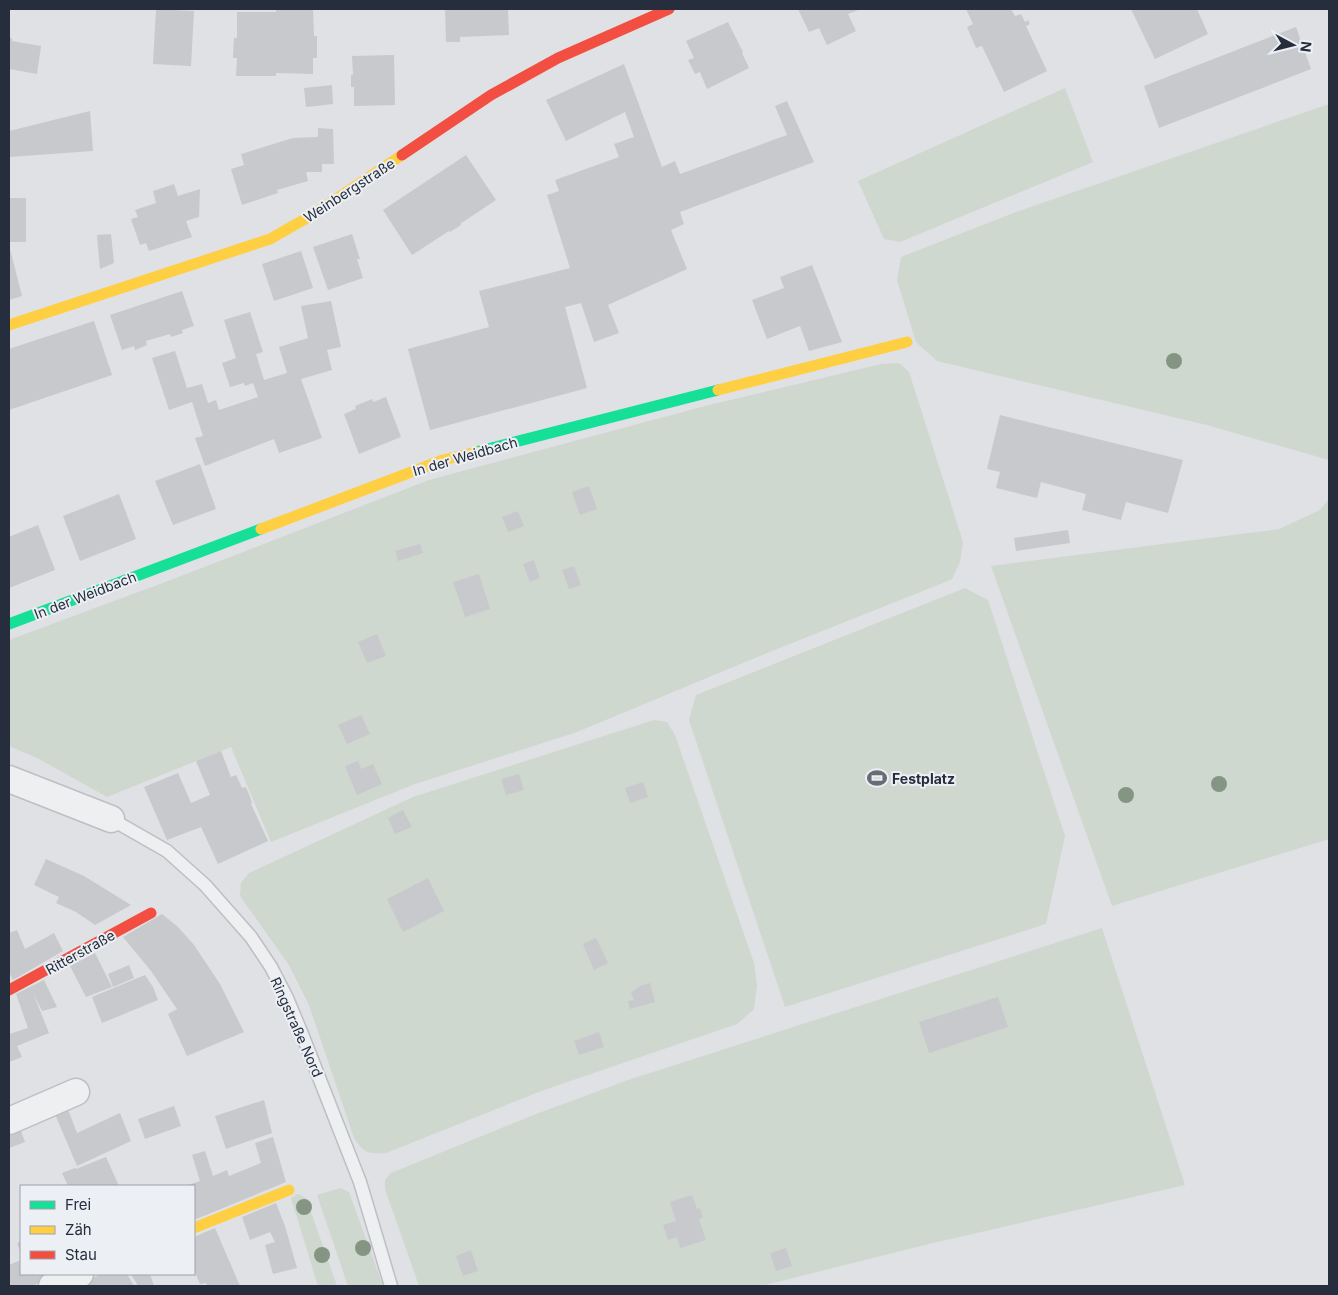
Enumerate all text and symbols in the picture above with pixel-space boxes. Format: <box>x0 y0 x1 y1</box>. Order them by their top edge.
north arrow <box>1268 20 1318 70</box>
text: N <box>1297 40 1315 53</box>
street label: Weinbergstraße <box>300 154 398 226</box>
street label: In der Weidbach <box>411 433 519 479</box>
street label: In der Weidbach <box>32 568 138 622</box>
sports icon: Festplatz <box>866 767 888 789</box>
place label: Festplatz <box>892 770 955 787</box>
street label: Ritterstraße <box>42 926 118 978</box>
street label: Ringstraße Nord <box>267 974 327 1080</box>
legend <box>20 1185 195 1275</box>
text: Frei <box>65 1195 91 1214</box>
text: Zäh <box>65 1220 92 1239</box>
text: Stau <box>65 1245 97 1264</box>

